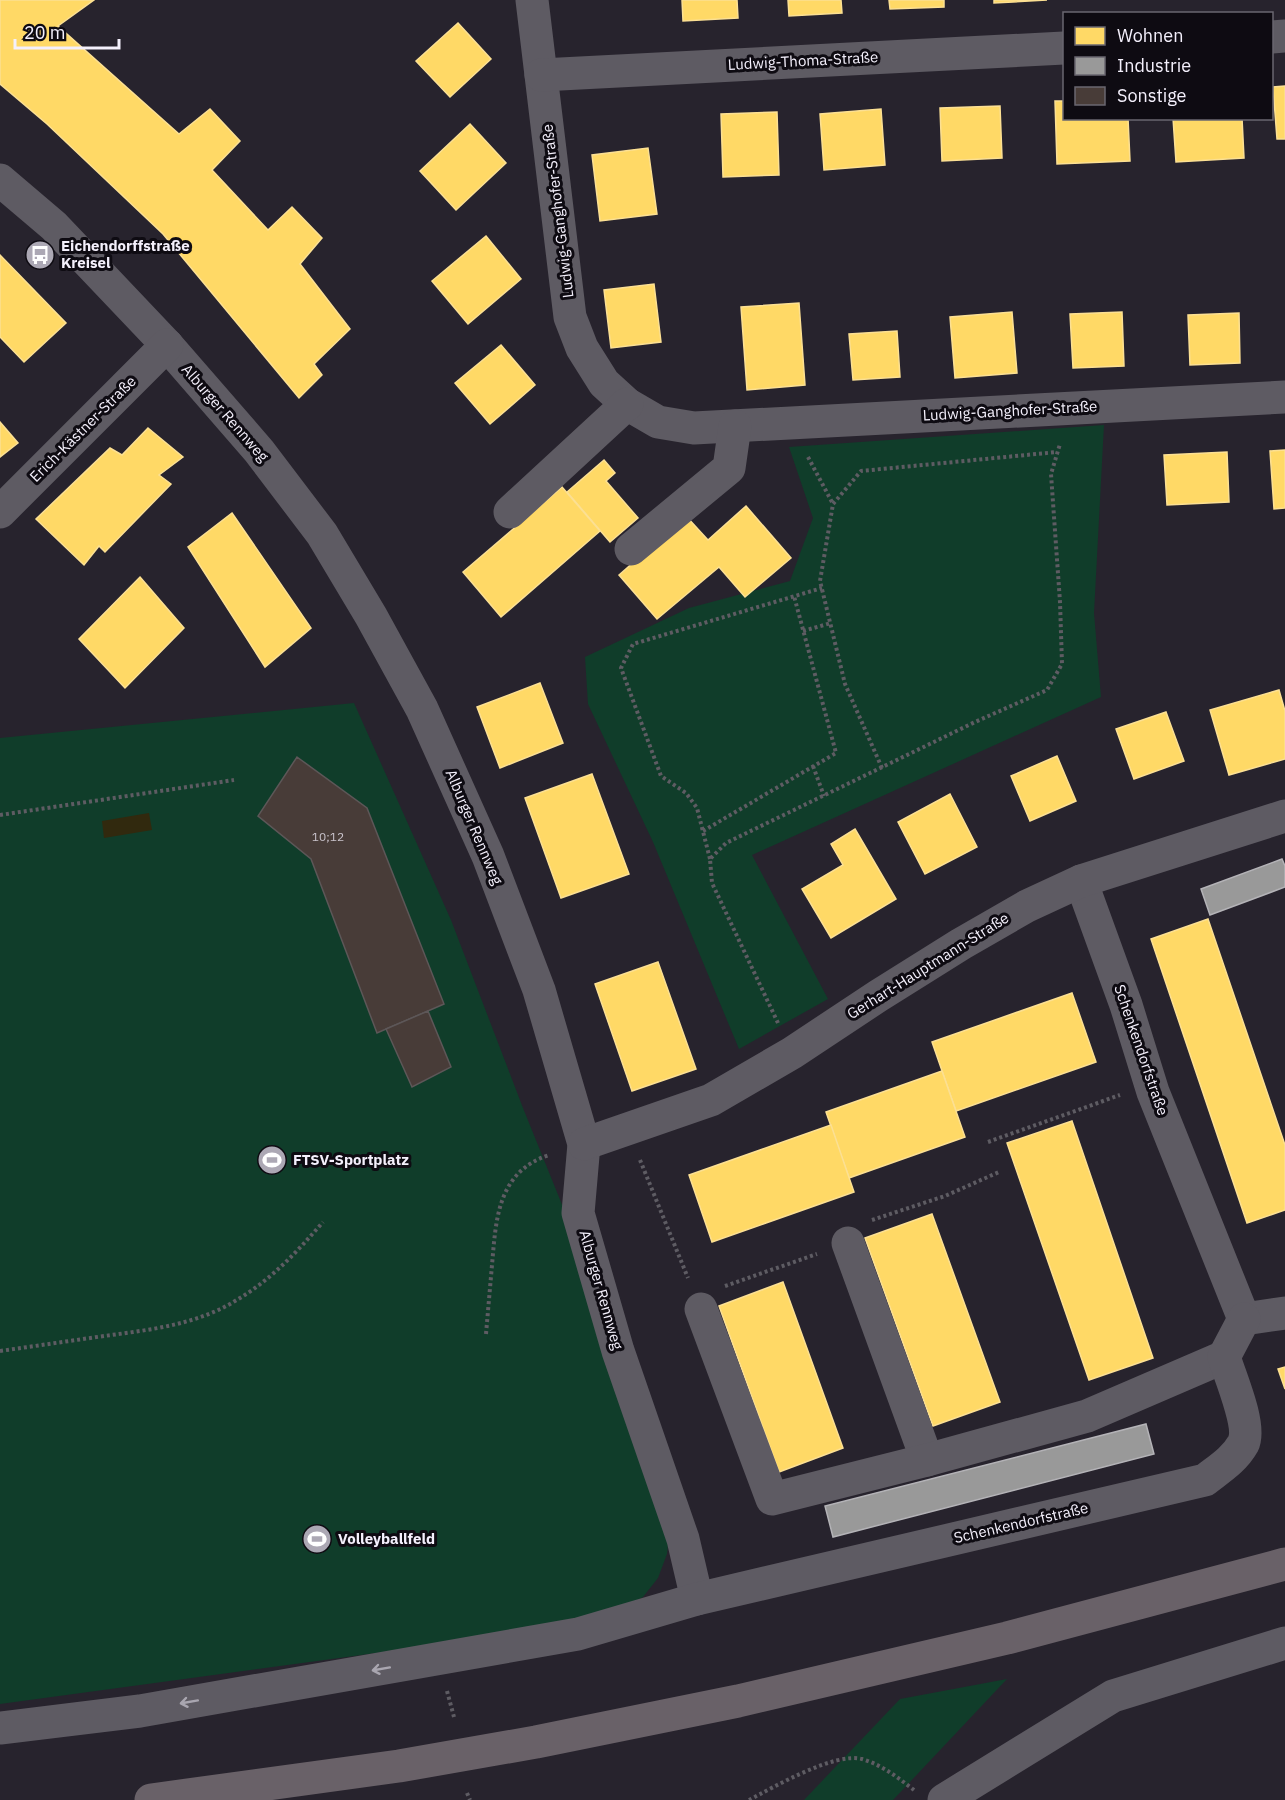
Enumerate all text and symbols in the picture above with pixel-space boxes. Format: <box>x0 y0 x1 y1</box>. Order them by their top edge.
scale bar <box>15 12 118 50</box>
legend <box>1063 12 1273 120</box>
text: 20 m <box>24 21 66 44</box>
text: Wohnen <box>1117 24 1183 47</box>
street label: Ludwig-Thoma-Straße <box>727 47 879 74</box>
text: Industrie <box>1117 54 1191 77</box>
text: Sonstige <box>1117 84 1187 107</box>
street label: Ludwig-Ganghofer-Straße <box>537 123 578 299</box>
place label: Eichendorffstraße Kreisel <box>61 236 190 272</box>
bus stop icon: Eichendorffstraße Kreisel <box>24 239 56 271</box>
street label: Alburger Rennweg <box>178 360 273 466</box>
street label: Erich-Kästner-Straße <box>25 371 140 486</box>
street label: Ludwig-Ganghofer-Straße <box>922 396 1098 425</box>
street label: Alburger Rennweg <box>442 766 507 887</box>
house number: 10;12 <box>312 829 344 844</box>
street label: Gerhart-Hauptmann-Straße <box>843 908 1012 1023</box>
street label: Schenkendorfstraße <box>1110 982 1173 1118</box>
sports icon: FTSV-Sportplatz <box>256 1144 288 1176</box>
place label: FTSV-Sportplatz <box>293 1150 409 1169</box>
street label: Alburger Rennweg <box>575 1228 628 1352</box>
street label: Schenkendorfstraße <box>952 1498 1090 1547</box>
sports icon: Volleyballfeld <box>301 1523 333 1555</box>
place label: Volleyballfeld <box>338 1529 435 1548</box>
one-way arrow <box>372 1664 391 1675</box>
one-way arrow <box>179 1697 199 1708</box>

